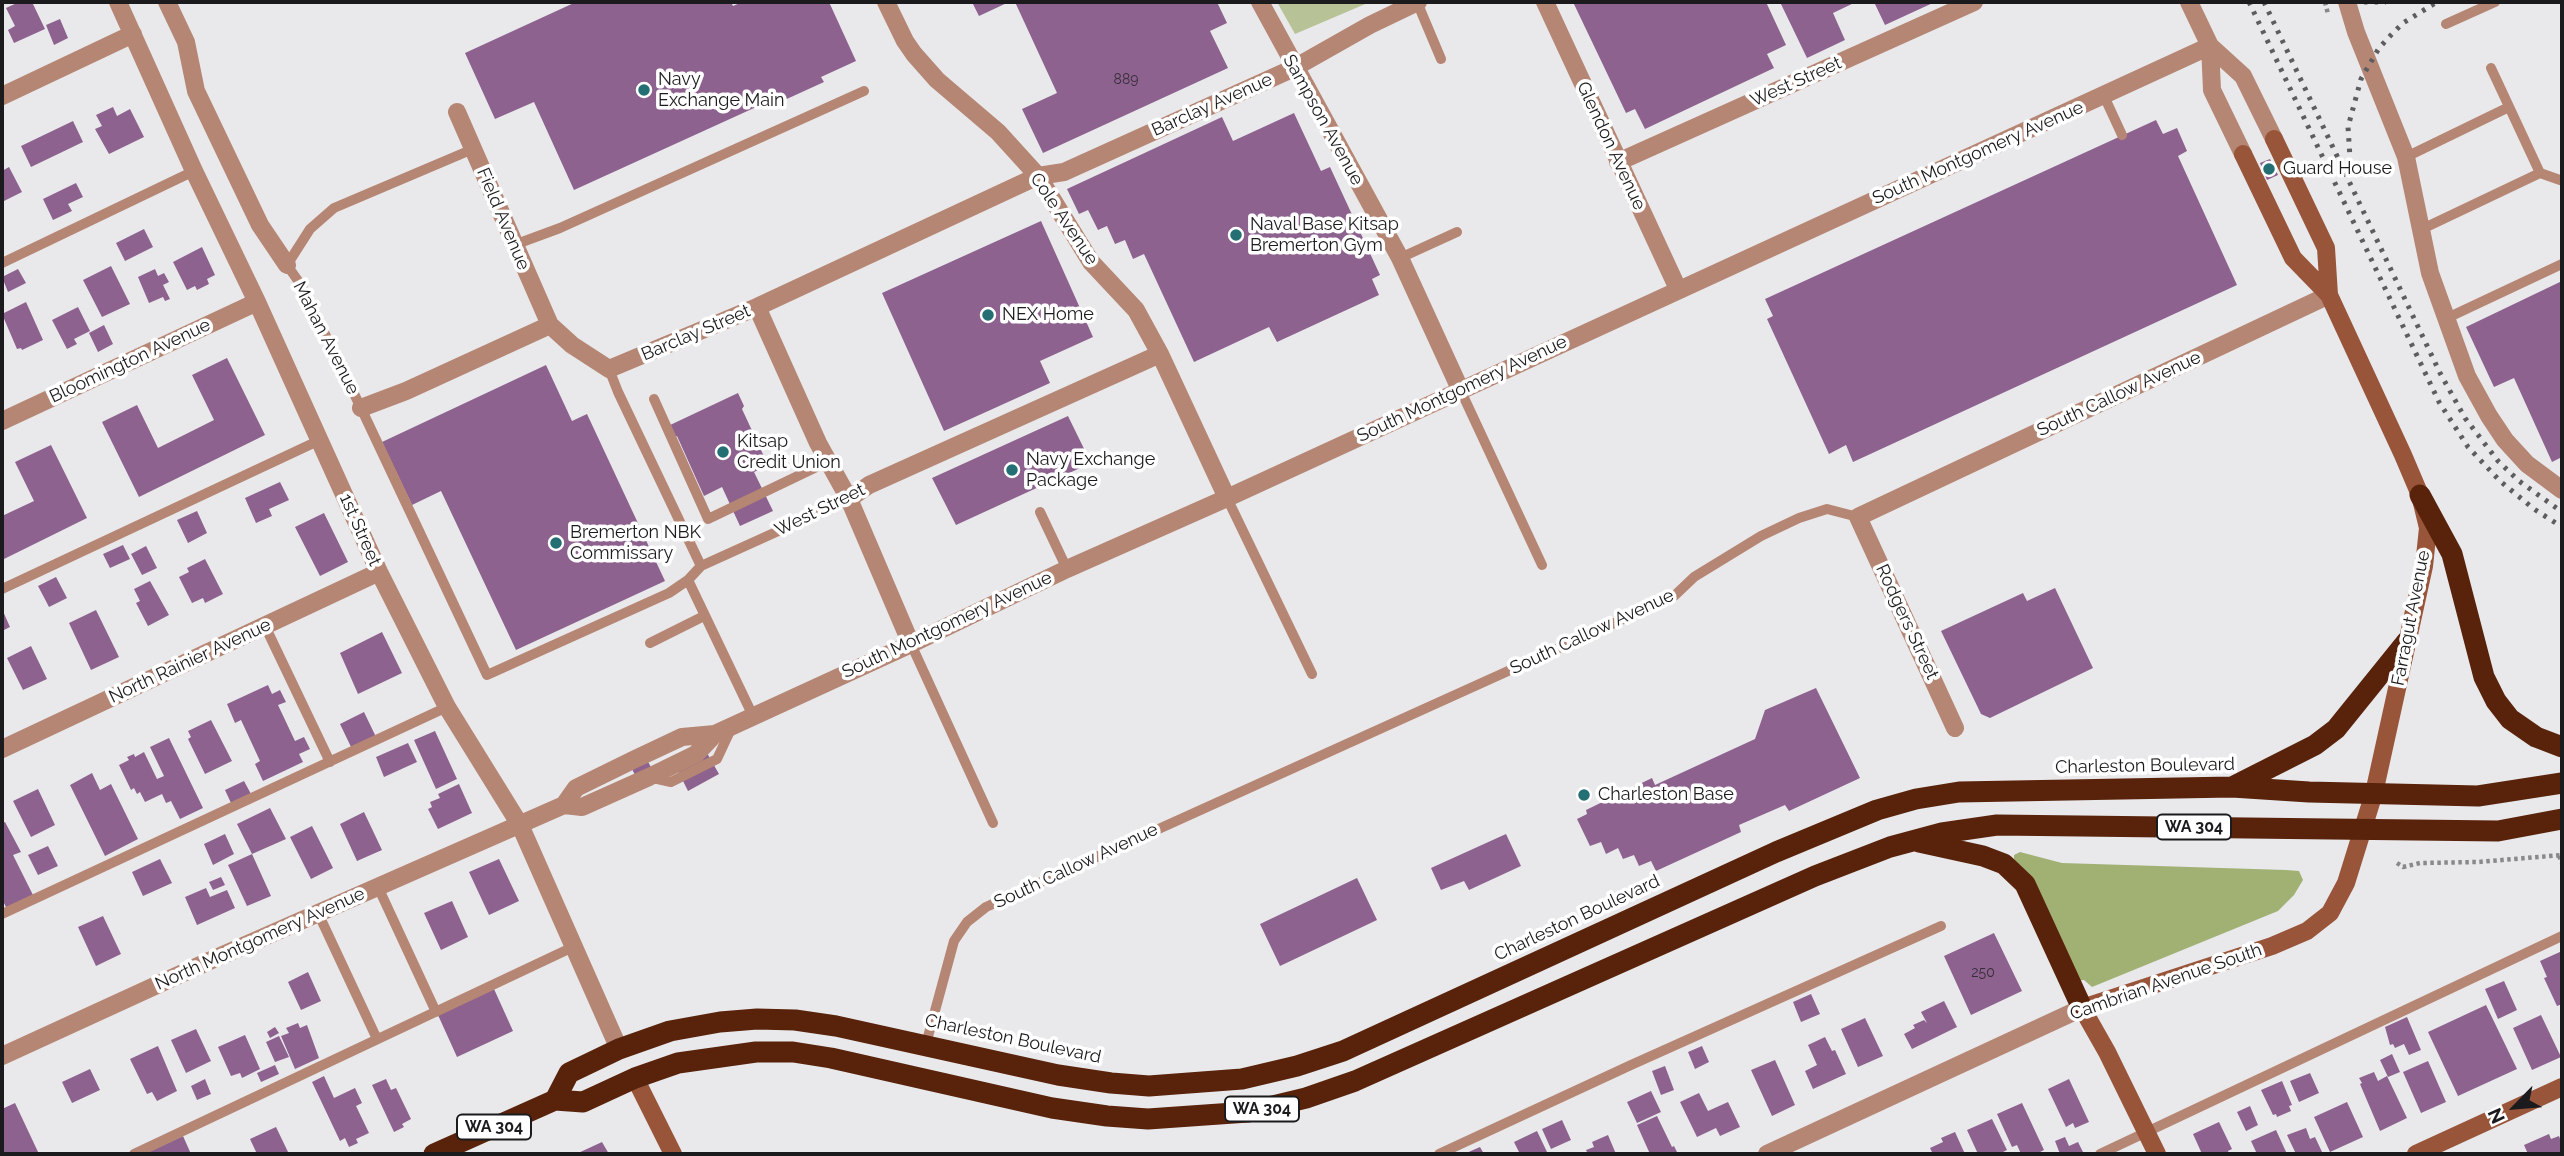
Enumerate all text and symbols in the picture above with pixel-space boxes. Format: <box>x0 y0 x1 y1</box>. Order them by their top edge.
street label: Sampson Avenue <box>1278 51 1368 189</box>
street label: West Street <box>1747 52 1845 112</box>
place label: Navy Exchange Main <box>658 69 784 112</box>
street label: Barclay Avenue <box>1148 69 1276 141</box>
house number: 889 <box>1114 72 1138 88</box>
street label: Glendon Avenue <box>1572 78 1650 214</box>
marker: Navy Exchange Main <box>636 82 652 98</box>
street label: South Montgomery Avenue <box>1869 97 2087 209</box>
place label: Guard House <box>2283 158 2392 180</box>
marker: Guard House <box>2261 161 2277 177</box>
street label: Field Avenue <box>472 165 534 273</box>
street label: Cole Avenue <box>1025 169 1103 269</box>
place label: Naval Base Kitsap Bremerton Gym <box>1250 214 1399 256</box>
marker: Naval Base Kitsap Bremerton Gym <box>1228 227 1244 243</box>
street label: Mahan Avenue <box>288 278 364 398</box>
street label: Barclay Street <box>638 300 754 366</box>
place label: NEX Home <box>1002 304 1094 326</box>
marker: NEX Home <box>980 307 996 323</box>
street label: Bloomington Avenue <box>46 314 214 408</box>
street label: South Montgomery Avenue <box>1354 331 1570 447</box>
street label: South Callow Avenue <box>2034 347 2204 441</box>
place label: Kitsap Credit Union <box>737 431 841 474</box>
marker: Kitsap Credit Union <box>715 444 731 460</box>
place label: Navy Exchange Package <box>1026 449 1155 491</box>
marker: Navy Exchange Package <box>1004 462 1020 478</box>
street label: West Street <box>771 479 869 541</box>
street label: 1st Street <box>334 490 386 570</box>
place label: Bremerton NBK Commissary <box>570 522 701 564</box>
marker: Bremerton NBK Commissary <box>548 535 564 551</box>
street label: Farragut Avenue <box>2387 549 2435 687</box>
street label: Rodgers Street <box>1871 561 1943 683</box>
street label: South Montgomery Avenue <box>839 567 1055 683</box>
street label: South Callow Avenue <box>1507 585 1677 679</box>
street label: North Rainier Avenue <box>106 614 274 708</box>
street label: Charleston Boulevard <box>2055 754 2235 778</box>
place label: Charleston Base <box>1598 784 1734 806</box>
marker: Charleston Base <box>1576 787 1592 803</box>
road number: WA 304 <box>2157 814 2231 840</box>
street label: South Callow Avenue <box>991 819 1161 913</box>
street label: Charleston Boulevard <box>1491 870 1663 966</box>
street label: North Montgomery Avenue <box>152 883 368 995</box>
street label: Cambrian Avenue South <box>2067 939 2265 1025</box>
house number: 250 <box>1971 965 1995 981</box>
street label: Charleston Boulevard <box>923 1010 1103 1068</box>
north arrow <box>2480 1072 2550 1142</box>
road number: WA 304 <box>1225 1096 1299 1121</box>
text: N <box>2483 1105 2509 1127</box>
road number: WA 304 <box>457 1114 531 1140</box>

